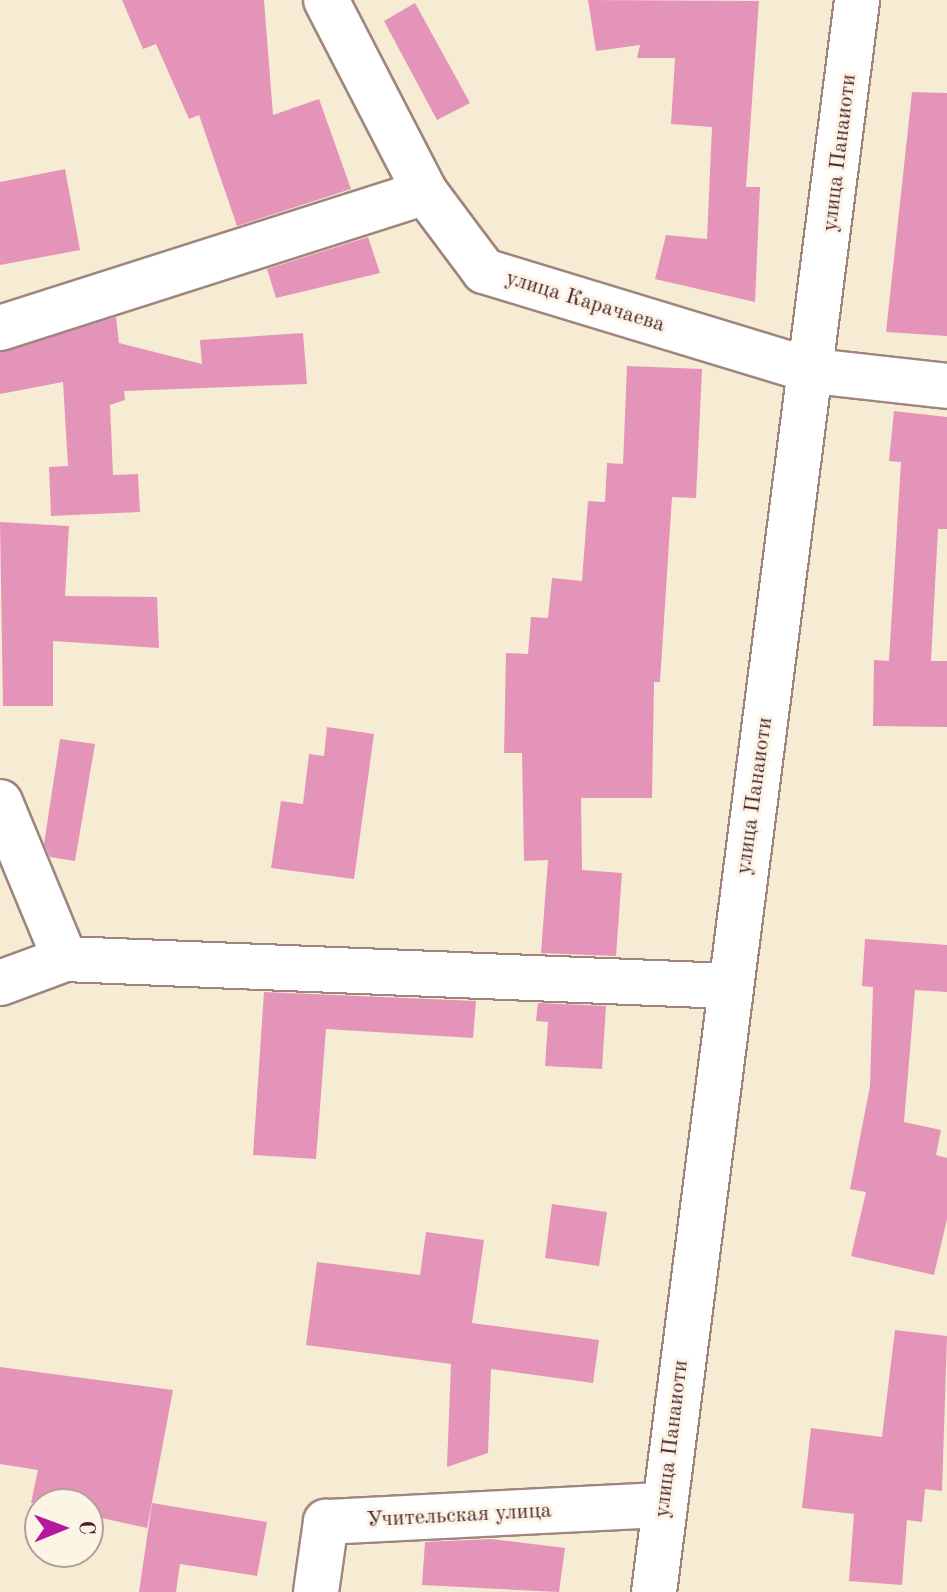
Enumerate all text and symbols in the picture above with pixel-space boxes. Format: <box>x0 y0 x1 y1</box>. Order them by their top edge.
street label: улица Панаиоти <box>817 73 863 233</box>
street label: улица Карачаева <box>502 265 668 339</box>
street label: улица Панаиоти <box>731 716 779 876</box>
street label: улица Панаиоти <box>649 1359 695 1519</box>
north arrow <box>24 1488 104 1568</box>
street label: Учительская улица <box>366 1498 552 1534</box>
text: С <box>75 1520 97 1535</box>

